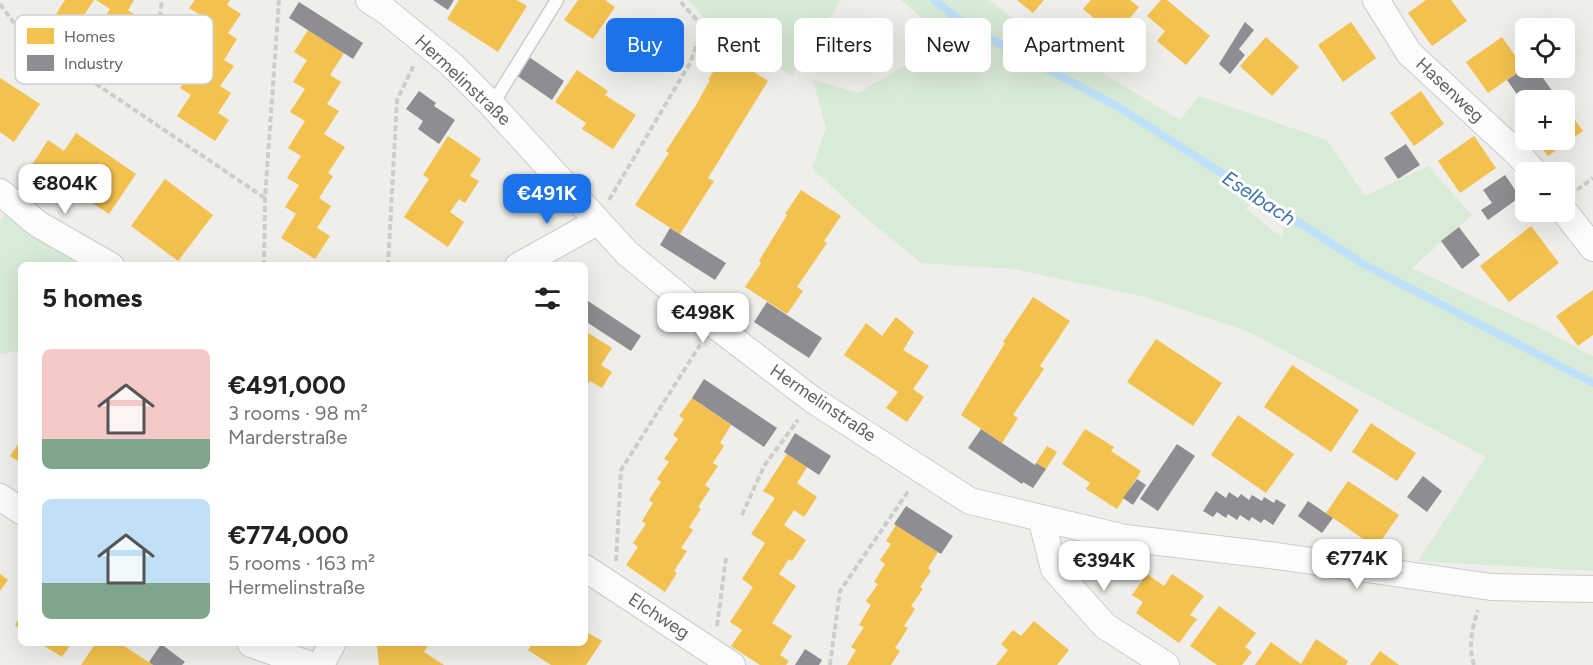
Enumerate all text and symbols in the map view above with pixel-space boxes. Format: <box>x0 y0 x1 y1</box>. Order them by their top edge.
legend <box>15 15 213 84</box>
chip: Buy <box>606 18 684 72</box>
chip: Rent <box>696 18 782 72</box>
chip: Filters <box>794 18 893 72</box>
chip: New <box>905 18 991 72</box>
chip: Apartment <box>1003 18 1146 72</box>
map controls <box>1515 18 1575 222</box>
button: locate <box>1515 18 1575 78</box>
text: Homes <box>64 27 115 46</box>
street label: Hermelinstraße <box>410 30 516 130</box>
street label: Hasenweg <box>1411 53 1489 127</box>
text: Industry <box>64 54 123 73</box>
button: + <box>1515 90 1575 150</box>
button: − <box>1515 162 1575 222</box>
pin: €804K <box>23 164 107 215</box>
water label: Eselbach <box>1218 166 1300 230</box>
text: €804K <box>32 171 98 195</box>
pin: €491K <box>505 174 589 225</box>
text: €491K <box>517 181 577 205</box>
text: 5 homes <box>42 282 142 314</box>
icon: filters <box>531 282 564 315</box>
pin: €498K <box>661 293 745 344</box>
text: €498K <box>671 300 735 324</box>
street label: Hermelinstraße <box>766 359 880 447</box>
text: €491,000 <box>228 369 346 401</box>
icon: home <box>90 373 162 445</box>
text: 3 rooms · 98 m² <box>228 401 368 425</box>
text: Marderstraße <box>228 425 347 449</box>
text: €774,000 <box>228 519 349 551</box>
icon: home <box>90 523 162 595</box>
pin: €774K <box>1315 539 1399 590</box>
pin: €394K <box>1062 541 1146 592</box>
text: €774K <box>1326 546 1388 570</box>
text: €394K <box>1073 548 1135 572</box>
text: 5 rooms · 163 m² <box>228 551 375 575</box>
text: Hermelinstraße <box>228 575 365 599</box>
street label: Elchweg <box>624 588 694 644</box>

